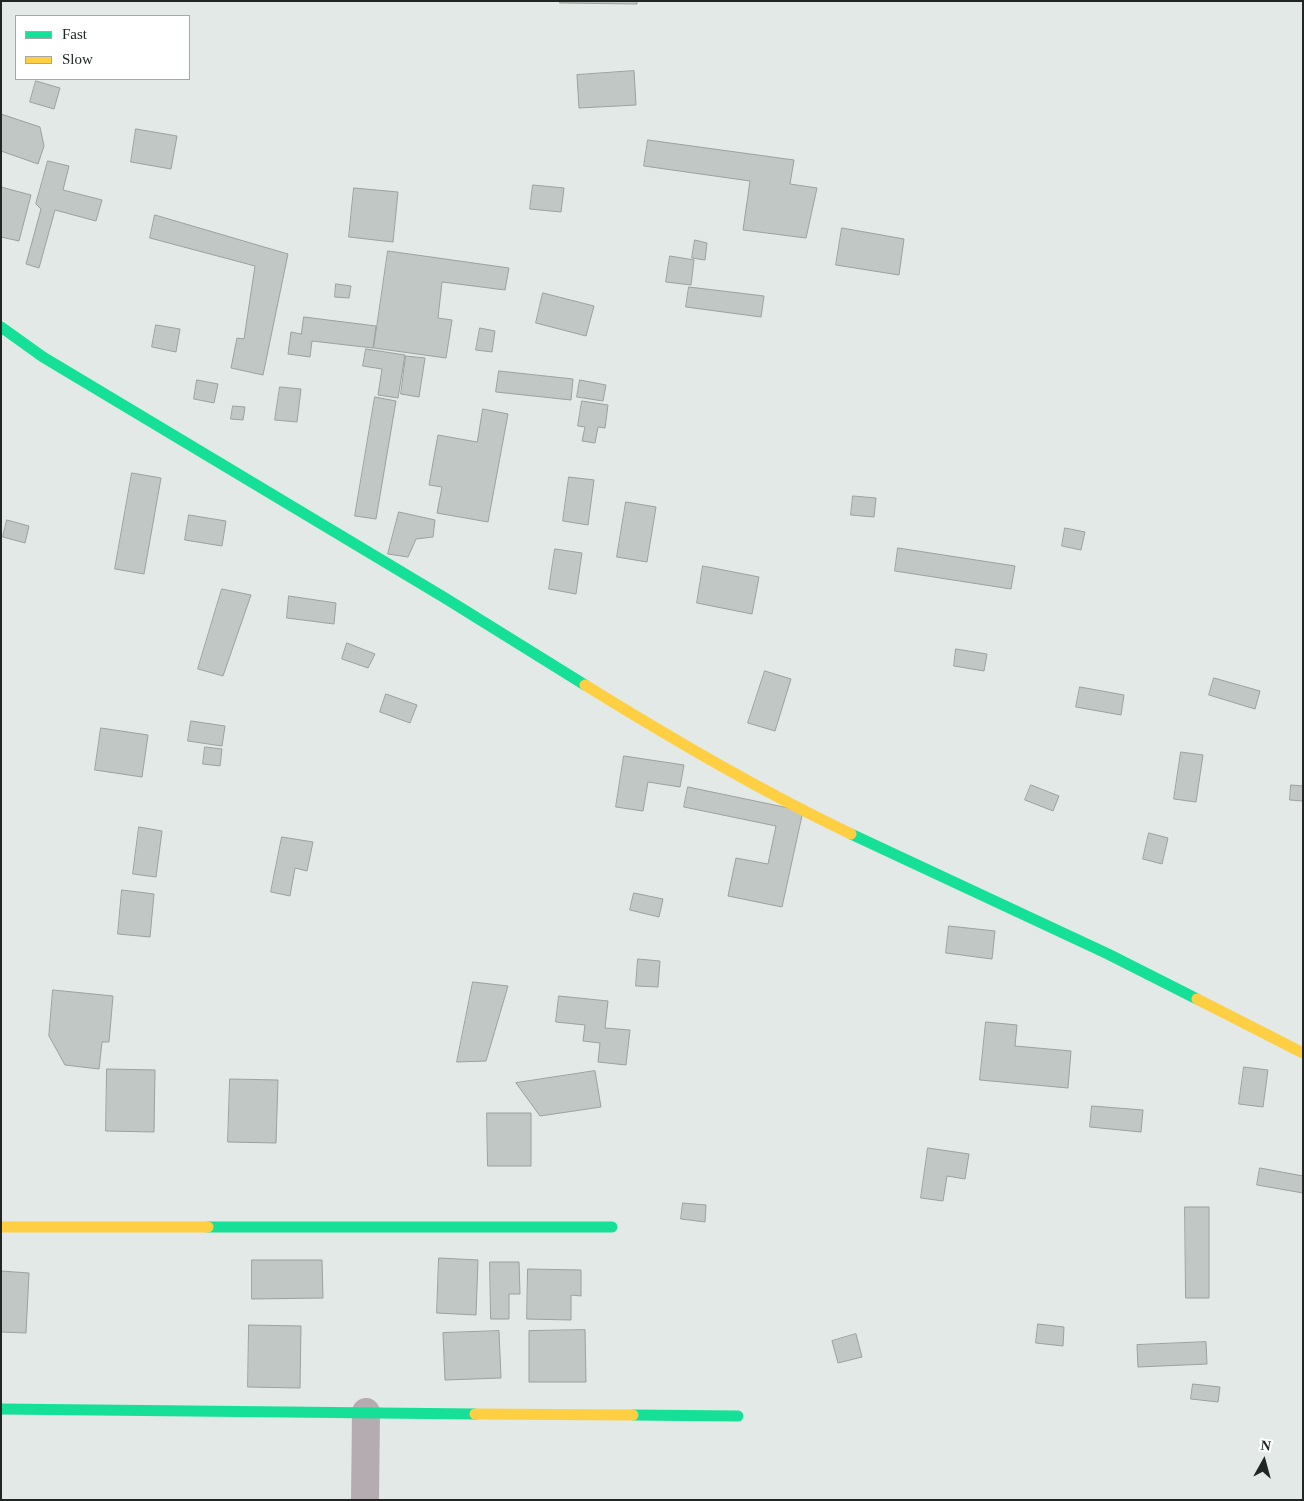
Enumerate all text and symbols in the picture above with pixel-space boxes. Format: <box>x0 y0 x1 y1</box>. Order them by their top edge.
legend <box>15 15 190 80</box>
text: Fast <box>62 26 87 42</box>
text: Slow <box>62 51 93 67</box>
north arrow <box>1239 1436 1289 1486</box>
text: N <box>1260 1438 1272 1454</box>

